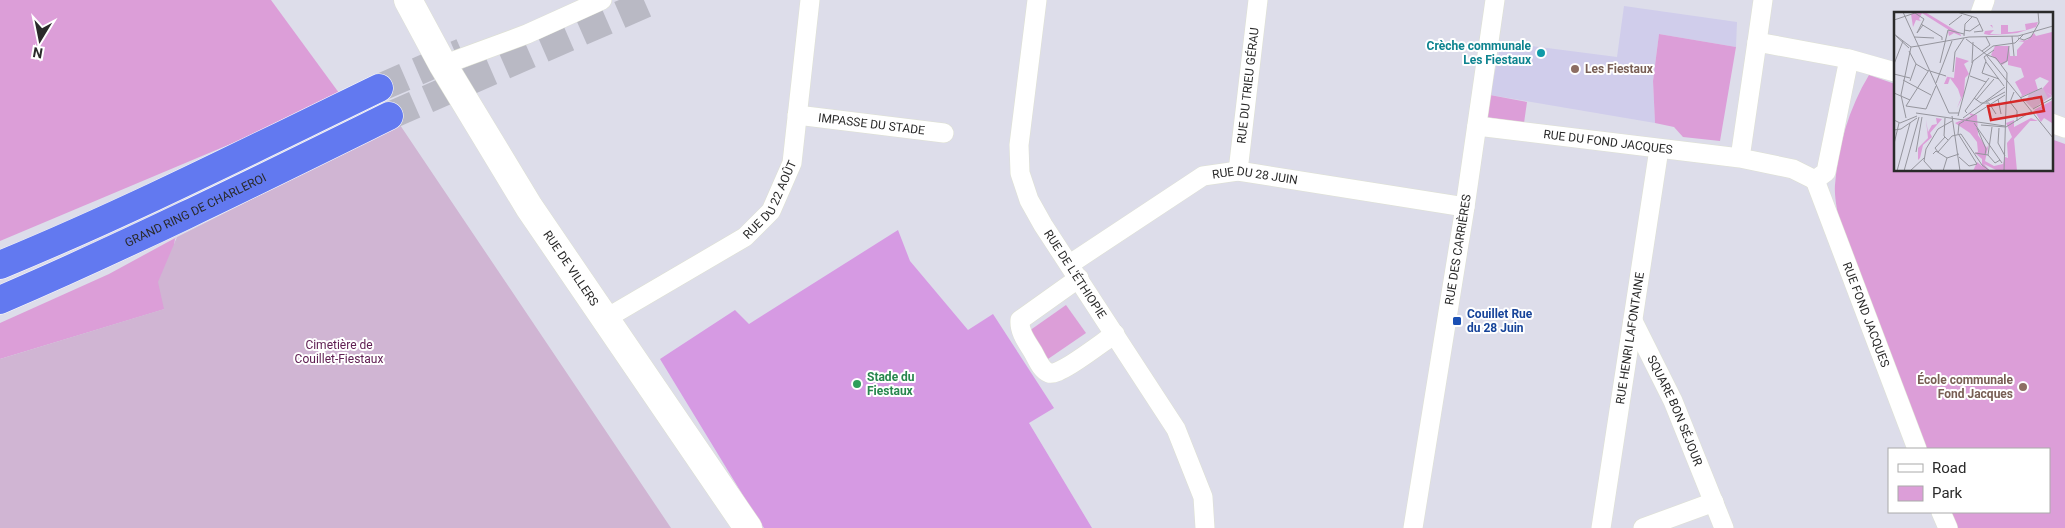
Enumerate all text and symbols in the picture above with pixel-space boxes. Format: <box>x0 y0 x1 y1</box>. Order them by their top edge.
inset map <box>1894 12 2052 171</box>
north arrow <box>15 15 65 65</box>
street label: RUE DU TRIEU GÉRAU <box>1234 27 1262 144</box>
place label: Crèche communale Les Fiestaux <box>1427 39 1532 67</box>
text: N <box>31 44 44 62</box>
marker: Crèche communale Les Fiestaux <box>1535 47 1547 59</box>
place label: Les Fiestaux <box>1585 62 1654 76</box>
marker: Les Fiestaux <box>1569 63 1581 75</box>
street label: IMPASSE DU STADE <box>817 111 926 138</box>
street label: RUE DU FOND JACQUES <box>1543 127 1673 157</box>
street label: RUE DU 22 AOÛT <box>740 158 799 242</box>
street label: RUE DU 28 JUIN <box>1211 164 1299 187</box>
street label: GRAND RING DE CHARLEROI <box>123 170 268 250</box>
street label: RUE DES CARRIÈRES <box>1442 193 1474 306</box>
street label: RUE DE L'ÉTHIOPIE <box>1041 227 1109 321</box>
street label: RUE DE VILLERS <box>540 228 601 309</box>
street label: RUE FOND JACQUES <box>1840 260 1892 369</box>
street label: RUE HENRI LAFONTAINE <box>1613 271 1647 405</box>
place label: Couillet Rue du 28 Juin <box>1467 307 1533 335</box>
marker: Couillet Rue du 28 Juin <box>1451 315 1463 327</box>
park label: Cimetière de Couillet-Fiestaux <box>295 338 383 366</box>
street label: SQUARE BON SÉJOUR <box>1644 353 1706 468</box>
place label: Stade du Fiestaux <box>867 370 915 398</box>
place label: École communale Fond Jacques <box>1917 372 2014 401</box>
marker: Stade du Fiestaux <box>851 378 863 390</box>
marker: École communale Fond Jacques <box>2017 381 2029 393</box>
legend <box>1888 448 2050 513</box>
text: Road <box>1932 459 1966 477</box>
text: Park <box>1932 484 1963 502</box>

